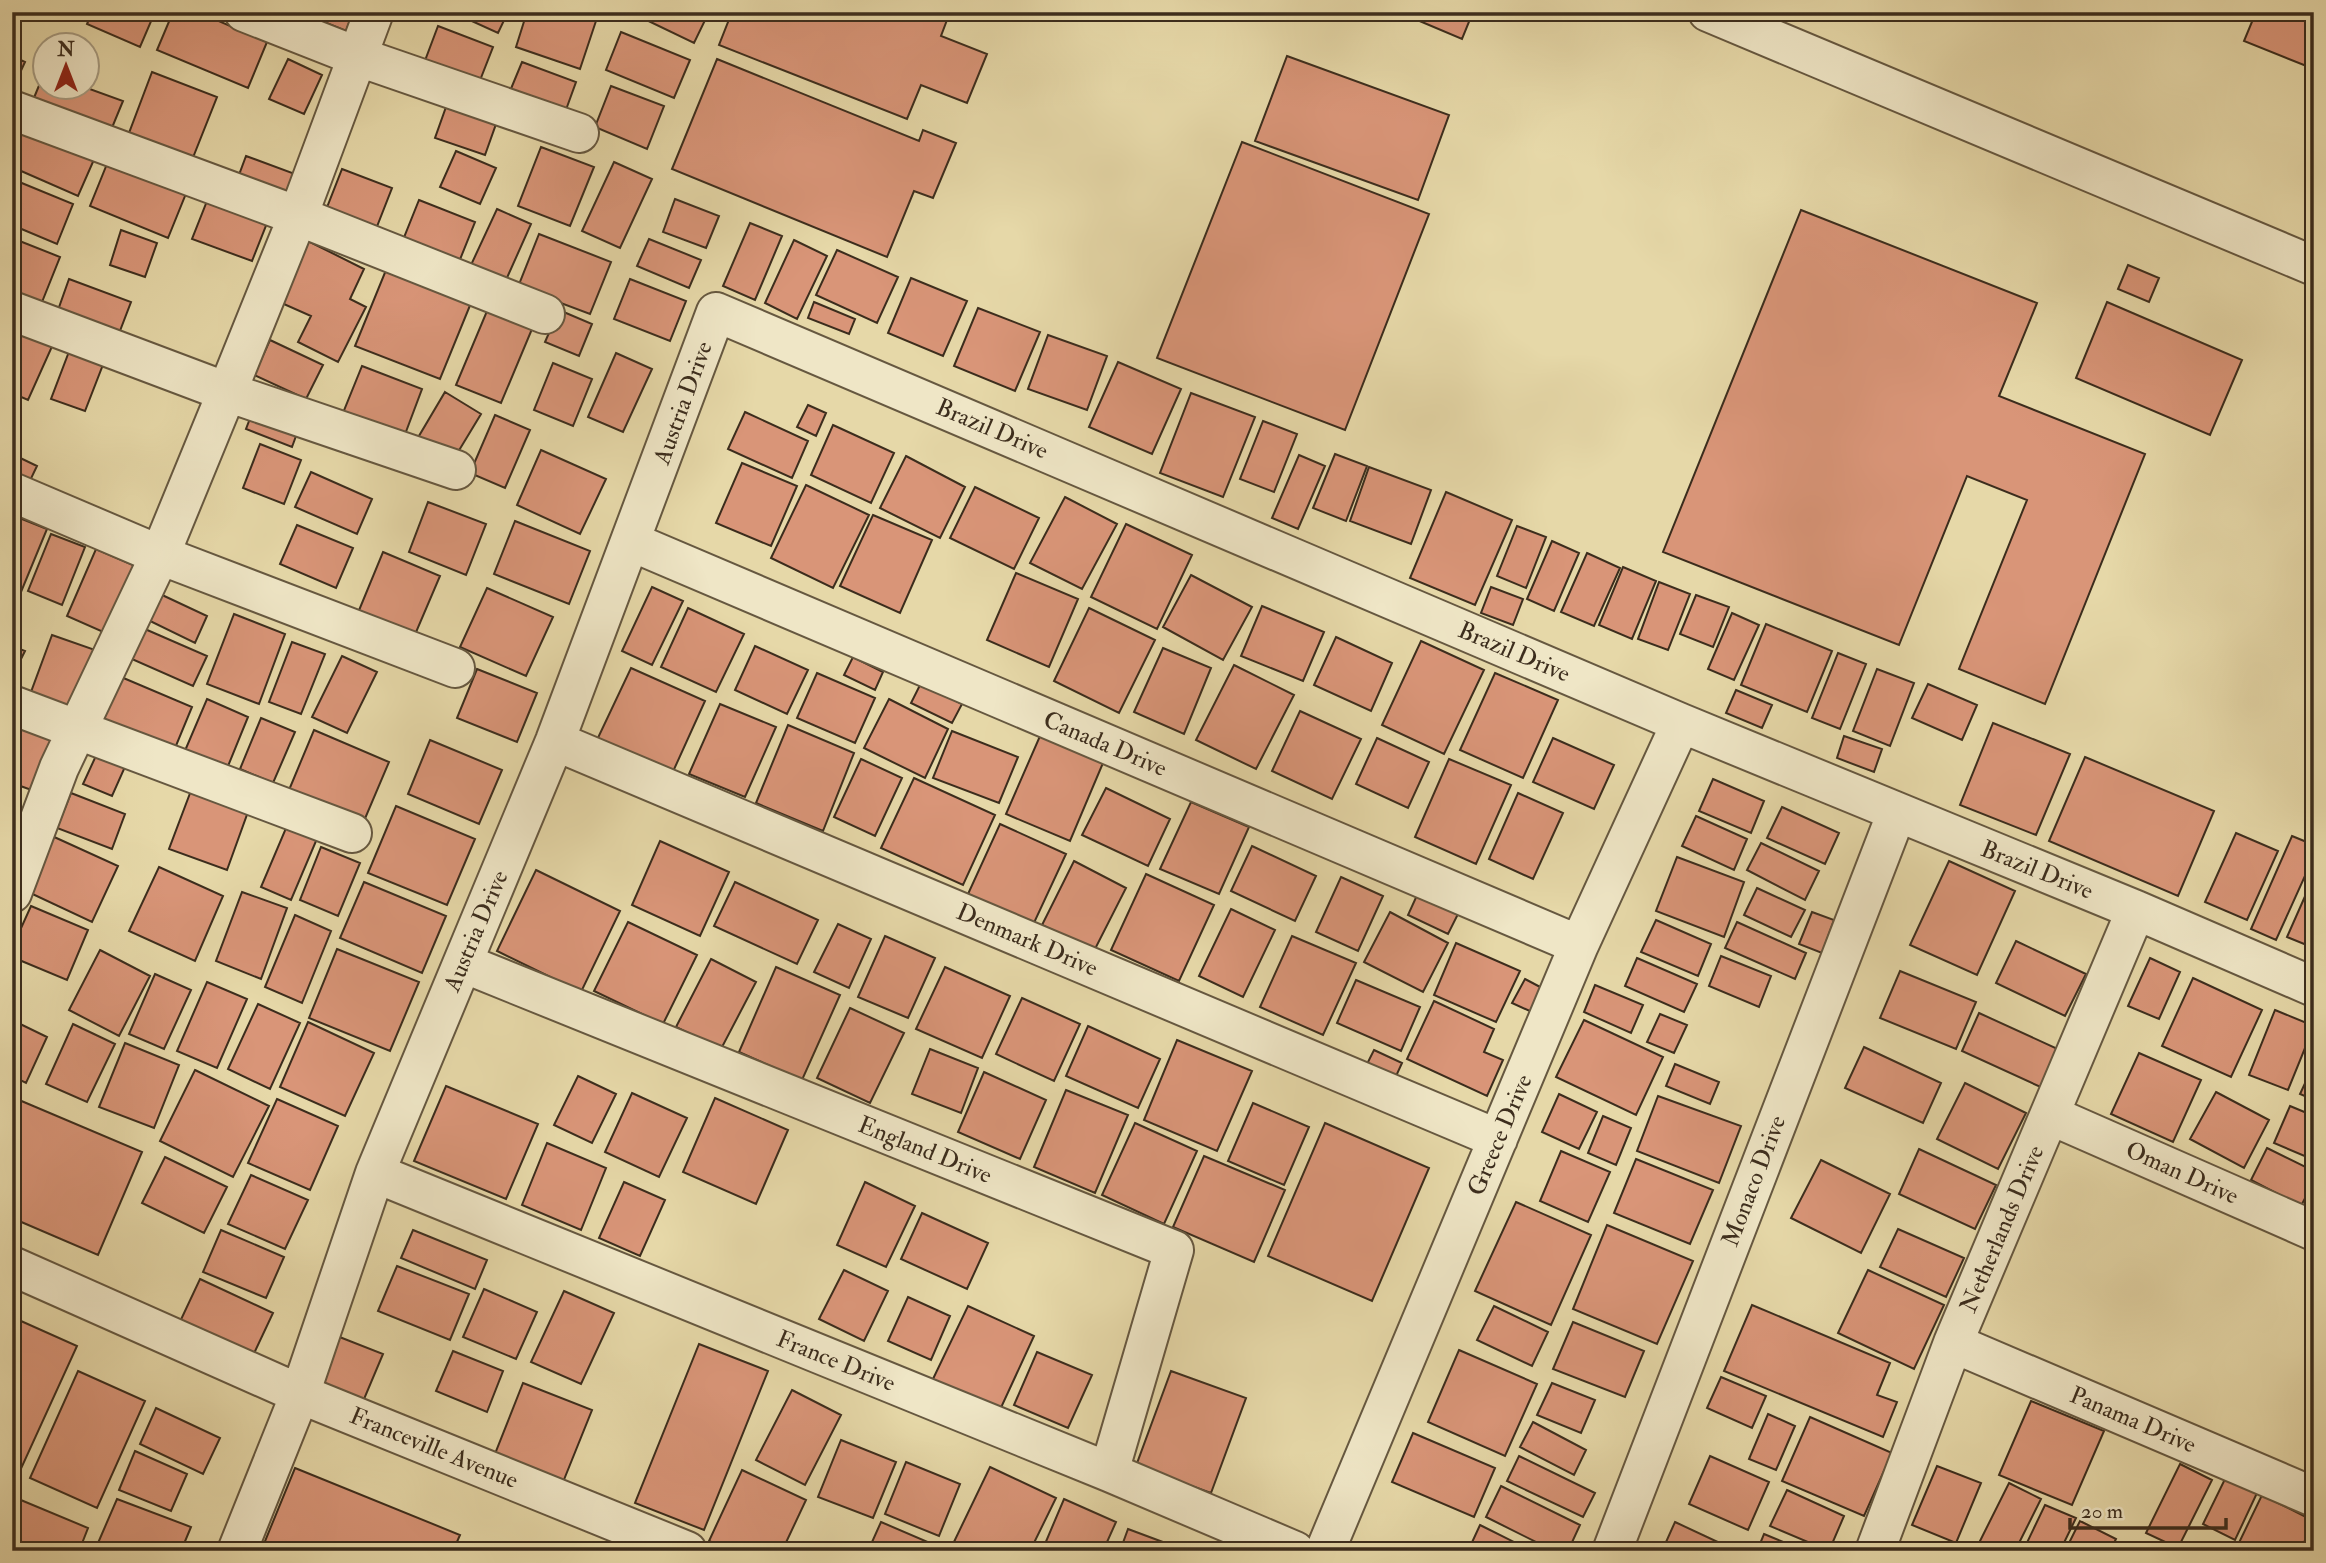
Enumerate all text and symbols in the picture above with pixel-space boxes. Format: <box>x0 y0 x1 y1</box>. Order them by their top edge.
north arrow <box>32 32 102 102</box>
text: N <box>56 38 75 62</box>
street label: Austria Drive <box>646 337 720 470</box>
street label: Brazil Drive <box>931 392 1053 466</box>
street label: Brazil Drive <box>1453 615 1575 689</box>
street label: Canada Drive <box>1039 704 1171 784</box>
street label: Brazil Drive <box>1976 833 2098 907</box>
street label: Austria Drive <box>436 866 515 997</box>
street label: Denmark Drive <box>952 896 1102 984</box>
street label: Greece Drive <box>1461 1070 1539 1200</box>
street label: England Drive <box>854 1109 996 1191</box>
street label: Monaco Drive <box>1715 1111 1793 1251</box>
street label: Oman Drive <box>2121 1134 2243 1212</box>
street label: Netherlands Drive <box>1953 1141 2051 1317</box>
street label: France Drive <box>772 1323 900 1399</box>
street label: Panama Drive <box>2065 1380 2201 1460</box>
street label: Franceville Avenue <box>345 1400 523 1496</box>
scale bar <box>2070 1486 2226 1530</box>
text: 20 m <box>2081 1498 2123 1525</box>

